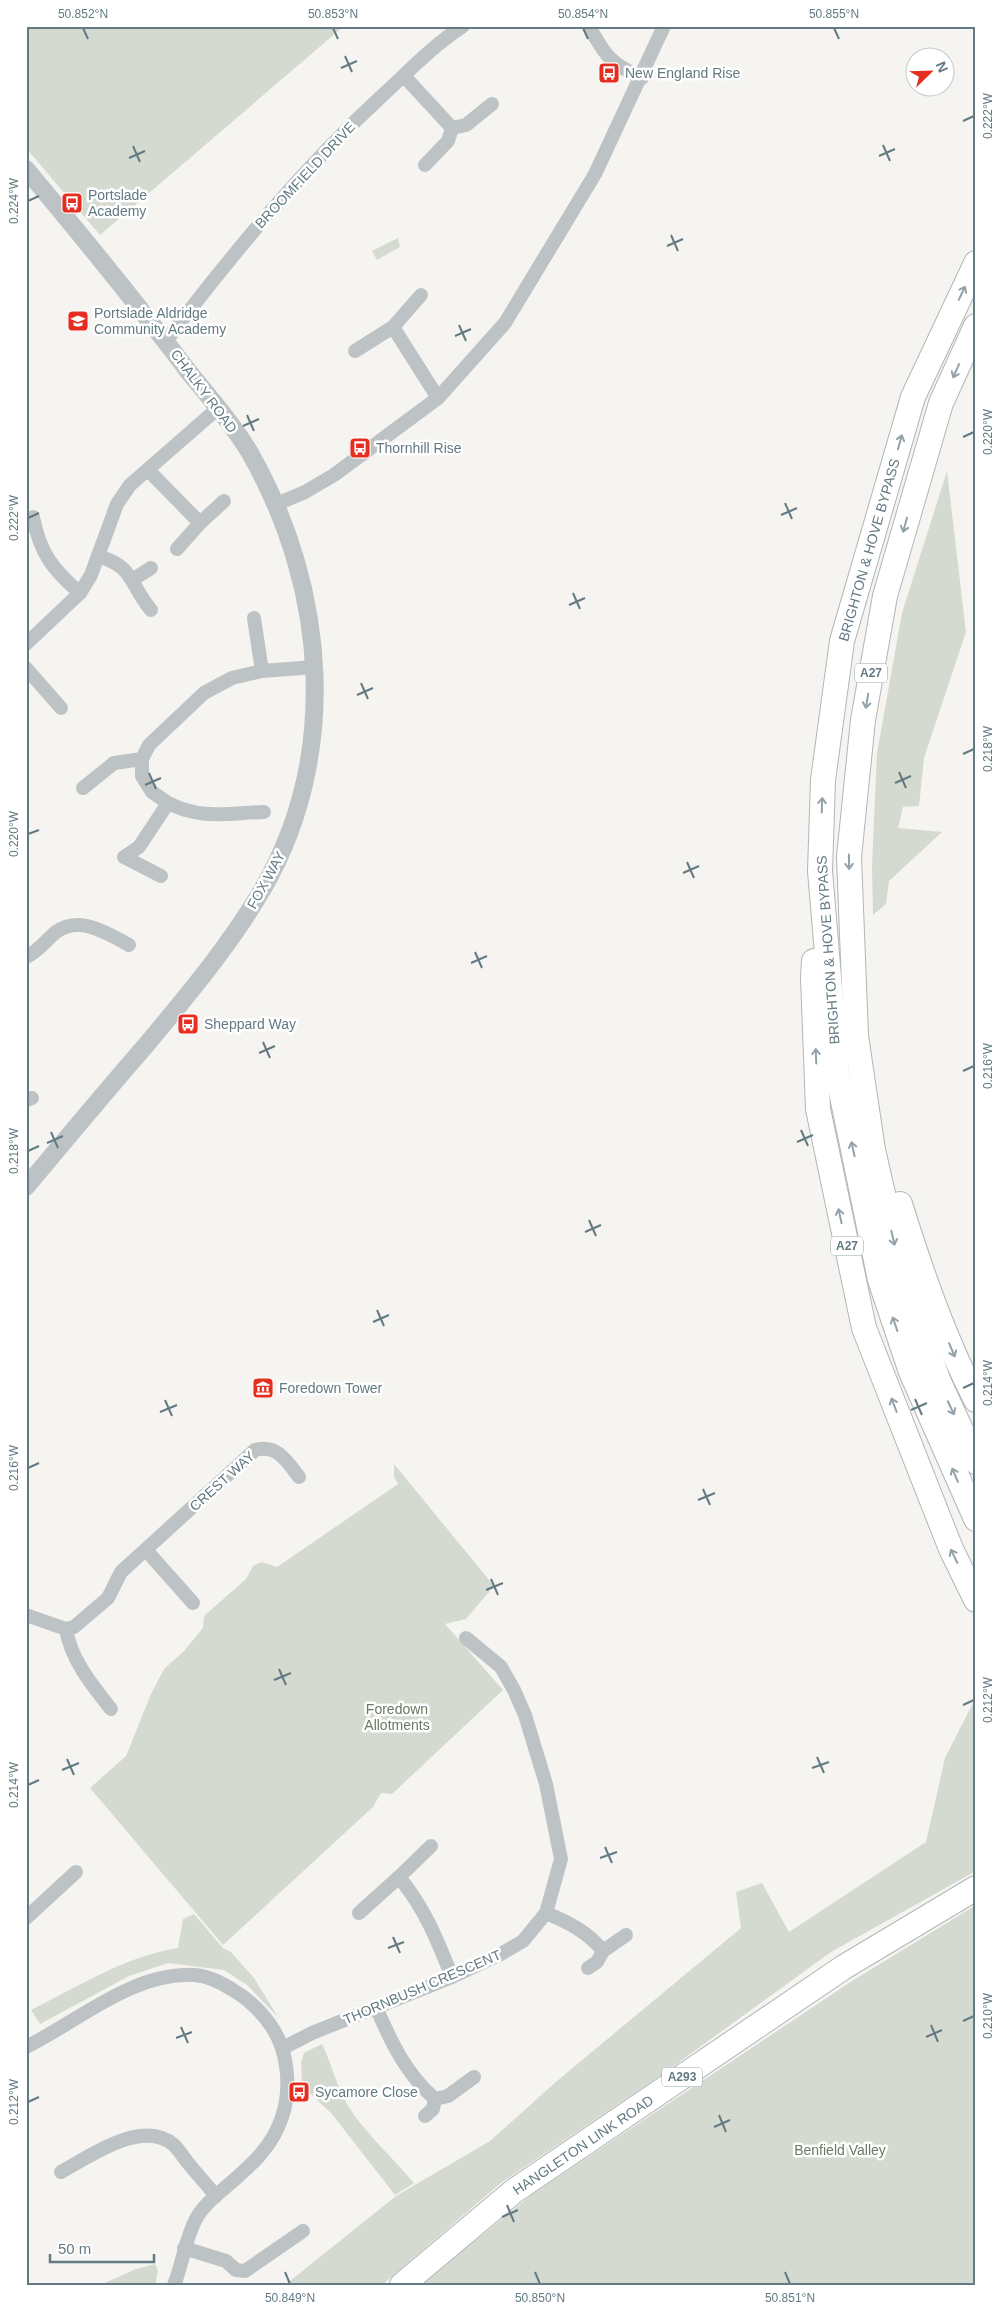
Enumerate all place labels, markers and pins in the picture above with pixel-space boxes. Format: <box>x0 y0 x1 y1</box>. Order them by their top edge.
bus stop icon: New England Rise <box>597 61 621 85</box>
place label: New England Rise <box>625 65 740 81</box>
place label: Portslade Academy <box>88 187 147 219</box>
bus stop icon: Portslade Academy <box>60 191 84 215</box>
place label: Portslade Aldridge Community Academy <box>94 305 226 337</box>
school or university icon: Portslade Aldridge Community Academy <box>66 309 90 333</box>
bus stop icon: Thornhill Rise <box>348 436 372 460</box>
place label: Thornhill Rise <box>376 440 462 456</box>
bus stop icon: Sheppard Way <box>176 1012 200 1036</box>
place label: Sheppard Way <box>204 1016 296 1032</box>
museum icon: Foredown Tower <box>251 1376 275 1400</box>
place label: Foredown Tower <box>279 1380 383 1396</box>
bus stop icon: Sycamore Close <box>287 2080 311 2104</box>
place label: Sycamore Close <box>315 2084 418 2100</box>

